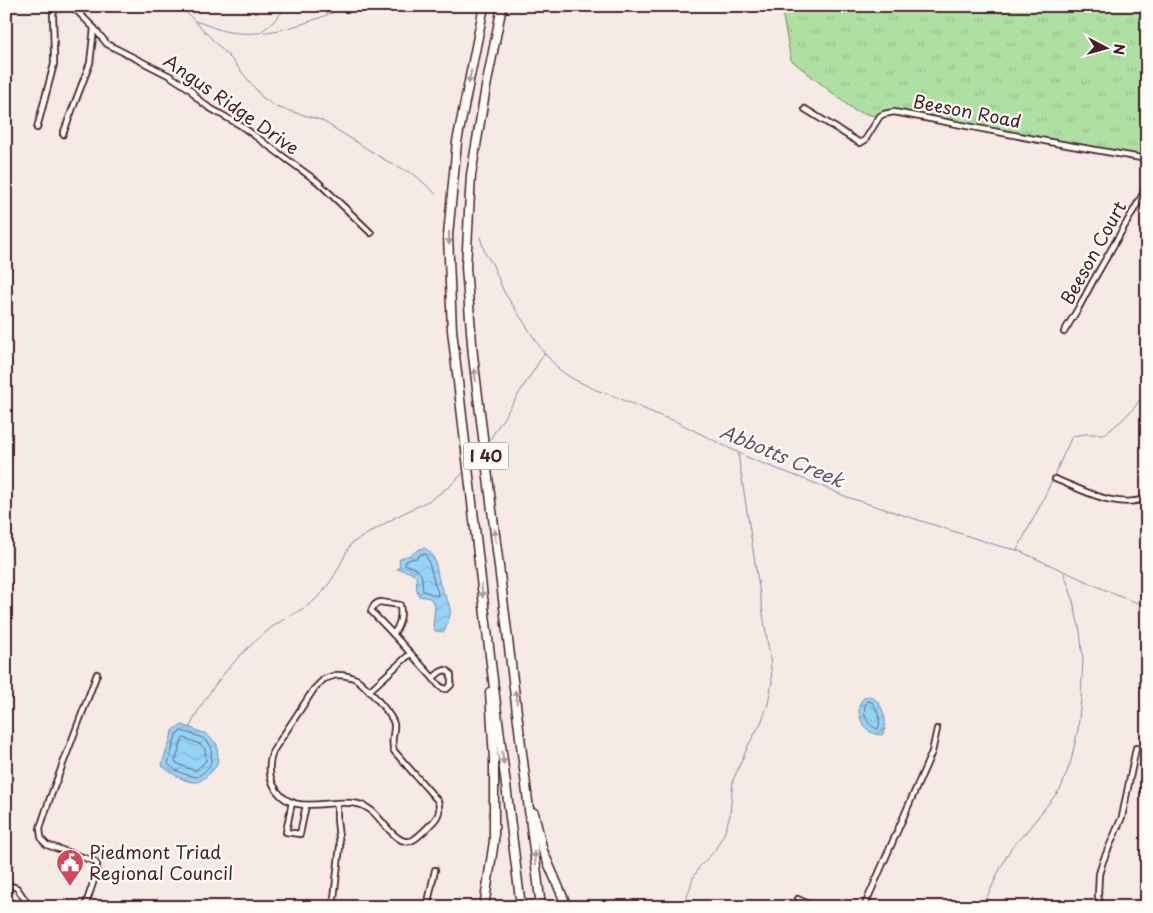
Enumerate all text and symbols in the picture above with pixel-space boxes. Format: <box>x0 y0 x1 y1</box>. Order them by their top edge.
north arrow <box>1080 22 1130 72</box>
text: N <box>1108 43 1130 56</box>
street label: Angus Ridge Drive <box>159 47 305 161</box>
one-way arrow <box>466 70 474 85</box>
street label: Beeson Road <box>911 87 1024 134</box>
street label: Beeson Court <box>1053 196 1132 309</box>
one-way arrow <box>445 230 453 246</box>
one-way arrow <box>471 366 479 382</box>
water label: Abbotts Creek <box>716 416 850 494</box>
road number: I 40 <box>464 442 508 470</box>
one-way arrow <box>491 527 499 543</box>
one-way arrow <box>478 584 486 600</box>
one-way arrow <box>512 689 520 705</box>
one-way arrow <box>499 750 507 766</box>
place label: Piedmont Triad Regional Council <box>89 838 233 886</box>
public building icon: Piedmont Triad Regional Council <box>55 848 85 887</box>
one-way arrow <box>531 850 539 866</box>

